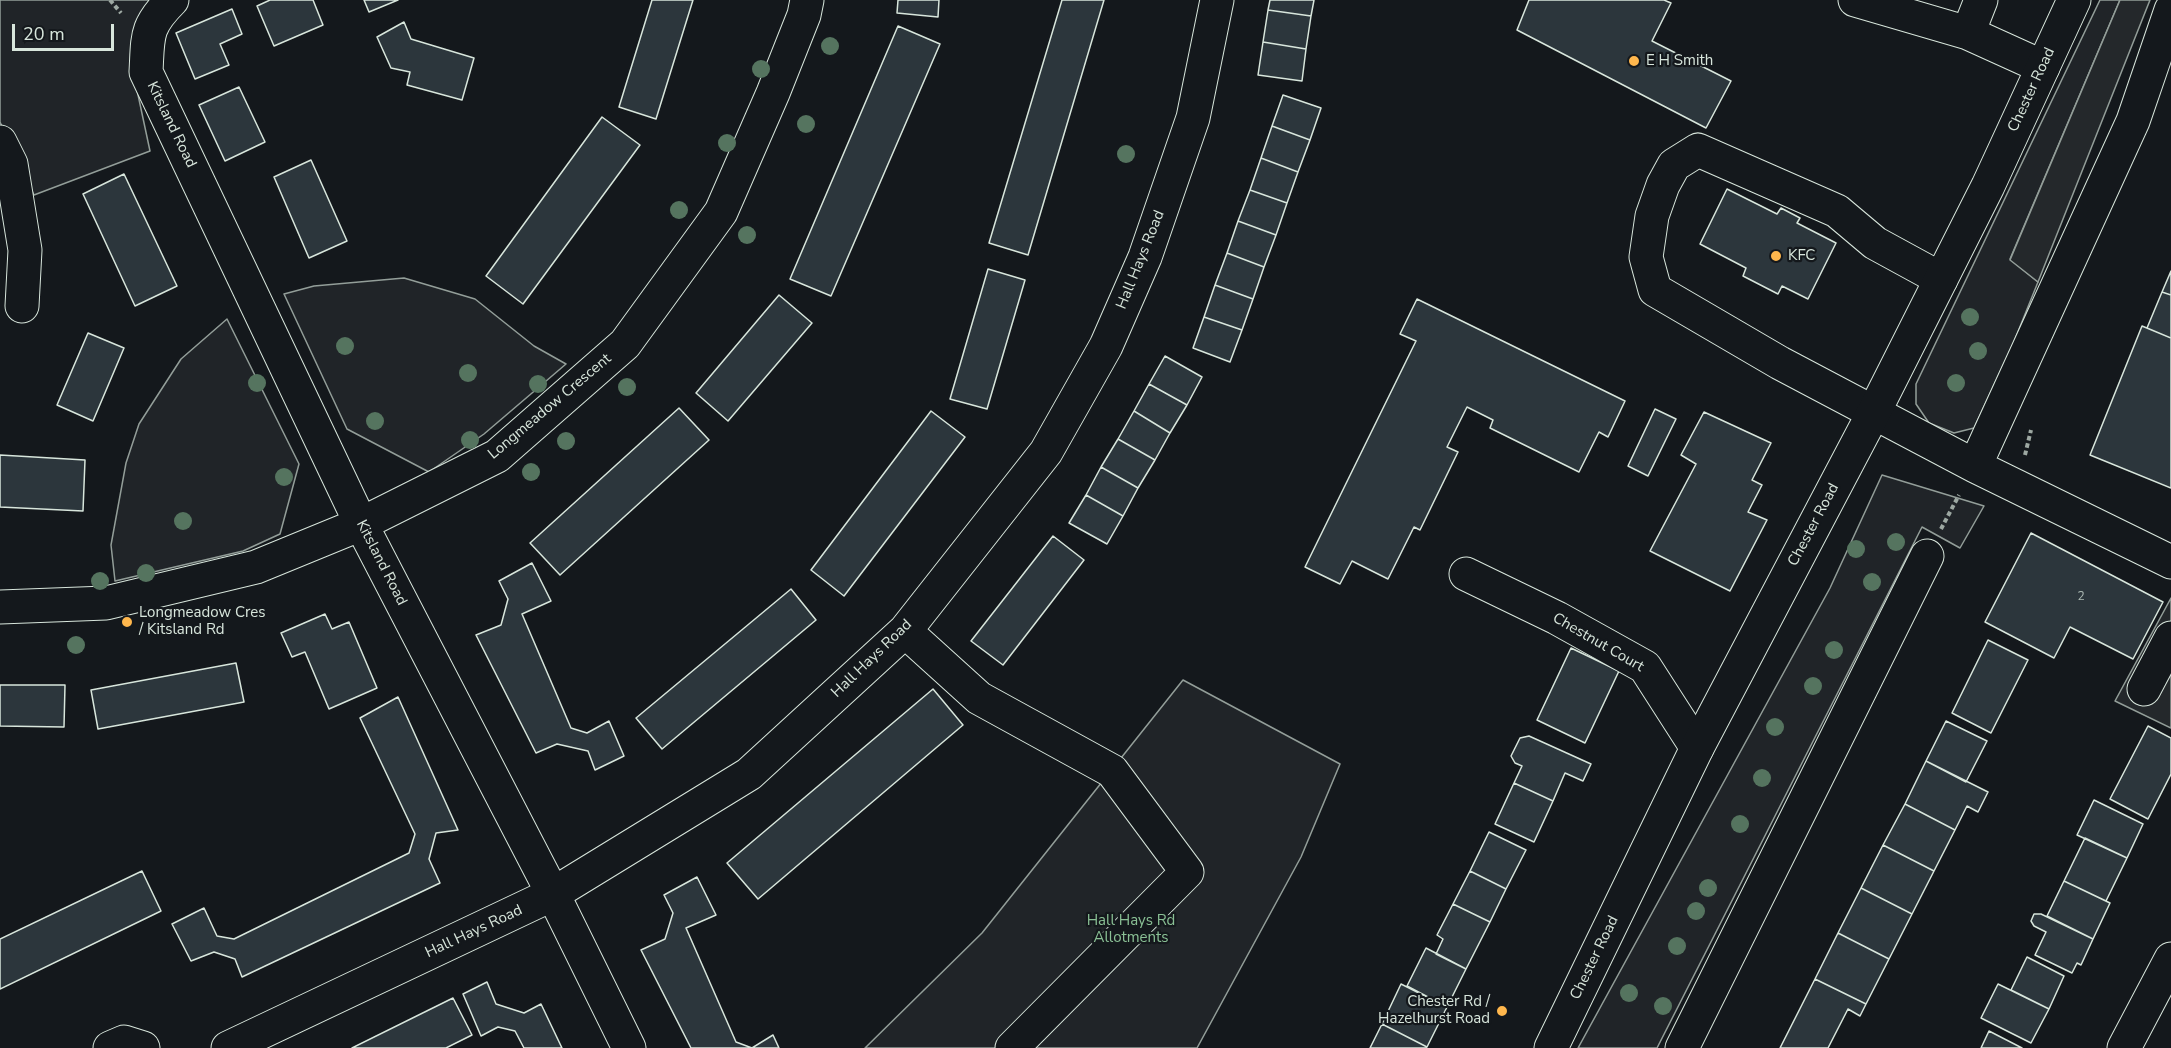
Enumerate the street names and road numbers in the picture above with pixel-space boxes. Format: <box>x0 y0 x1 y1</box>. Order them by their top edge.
street label: Chester Road <box>2005 45 2059 135</box>
street label: Kitsland Road <box>142 79 200 171</box>
street label: Hall Hays Road <box>1113 208 1169 312</box>
street label: Longmeadow Crescent <box>485 350 615 464</box>
street label: Chester Road <box>1785 481 1843 569</box>
street label: Kitsland Road <box>352 517 410 609</box>
street label: Chestnut Court <box>1549 610 1647 676</box>
street label: Hall Hays Road <box>828 616 916 702</box>
street label: Hall Hays Road <box>423 902 525 962</box>
street label: Chester Road <box>1567 913 1623 1003</box>

